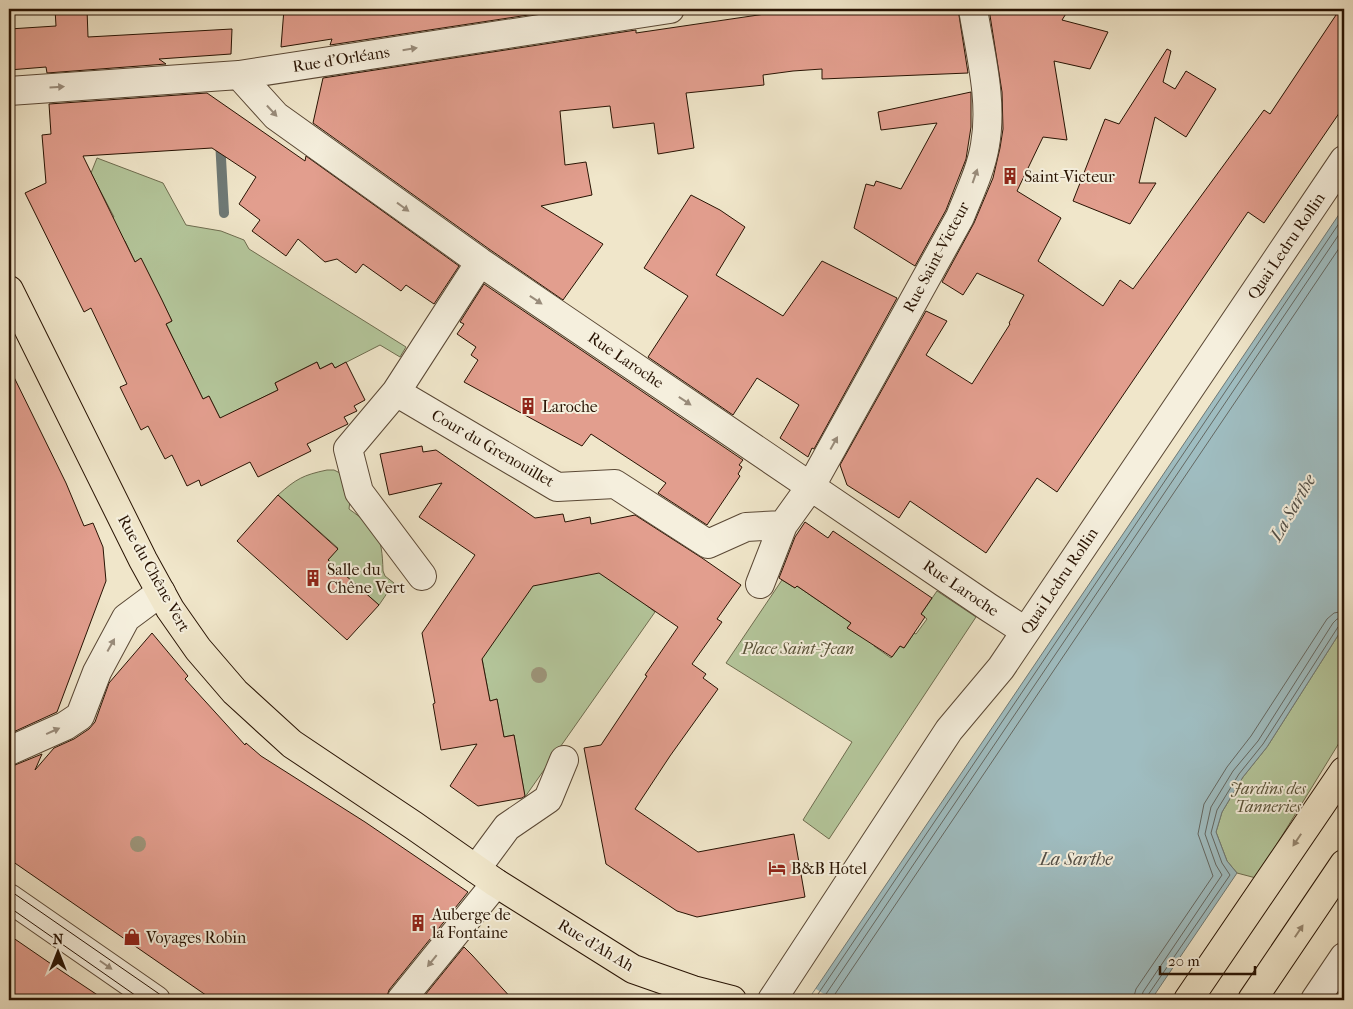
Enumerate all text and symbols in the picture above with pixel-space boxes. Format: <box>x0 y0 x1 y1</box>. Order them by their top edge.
street label: Rue d'Orléans <box>291 42 391 76</box>
one-way arrow <box>402 45 418 53</box>
one-way arrow <box>50 83 66 91</box>
one-way arrow <box>266 104 278 116</box>
building icon: Saint-Victeur <box>1000 166 1020 186</box>
place label: Saint-Victeur <box>1024 167 1115 186</box>
one-way arrow <box>971 168 979 183</box>
street label: Quai Ledru Rollin <box>1243 188 1329 303</box>
street label: Rue Saint-Victeur <box>899 198 973 316</box>
one-way arrow <box>396 202 410 212</box>
one-way arrow <box>529 295 543 305</box>
street label: Rue Laroche <box>584 328 668 392</box>
building icon: Laroche <box>518 396 538 416</box>
one-way arrow <box>678 396 692 406</box>
place label: Laroche <box>542 397 598 416</box>
street label: Cour du Grenouillet <box>428 405 558 491</box>
one-way arrow <box>830 436 839 450</box>
water label: La Sarthe <box>1265 470 1321 547</box>
street label: Rue du Chêne Vert <box>114 511 194 635</box>
street label: Quai Ledru Rollin <box>1016 523 1102 638</box>
street label: Rue Laroche <box>919 556 1003 620</box>
place label: Salle du Chêne Vert <box>327 560 405 597</box>
building icon: Salle du Chêne Vert <box>303 568 323 588</box>
one-way arrow <box>107 638 116 652</box>
park label: Place Saint-Jean <box>741 639 854 658</box>
one-way arrow <box>46 726 60 734</box>
park label: Jardins des Tanneries <box>1230 779 1307 816</box>
one-way arrow <box>1292 833 1302 847</box>
water label: La Sarthe <box>1037 849 1113 870</box>
hotel icon: B&B Hotel <box>767 858 787 878</box>
place label: B&B Hotel <box>791 859 867 878</box>
place label: Auberge de la Fontaine <box>431 905 511 942</box>
building icon: Auberge de la Fontaine <box>408 913 428 933</box>
street label: Rue d'Ah Ah <box>555 915 637 975</box>
one-way arrow <box>1294 924 1304 938</box>
north arrow <box>32 926 82 976</box>
shop icon: Voyages Robin <box>122 927 142 947</box>
place label: Voyages Robin <box>145 928 247 947</box>
text: N <box>53 931 64 948</box>
scale bar <box>1160 944 1256 976</box>
text: 20 m <box>1168 952 1200 970</box>
one-way arrow <box>427 955 438 968</box>
one-way arrow <box>99 960 113 970</box>

